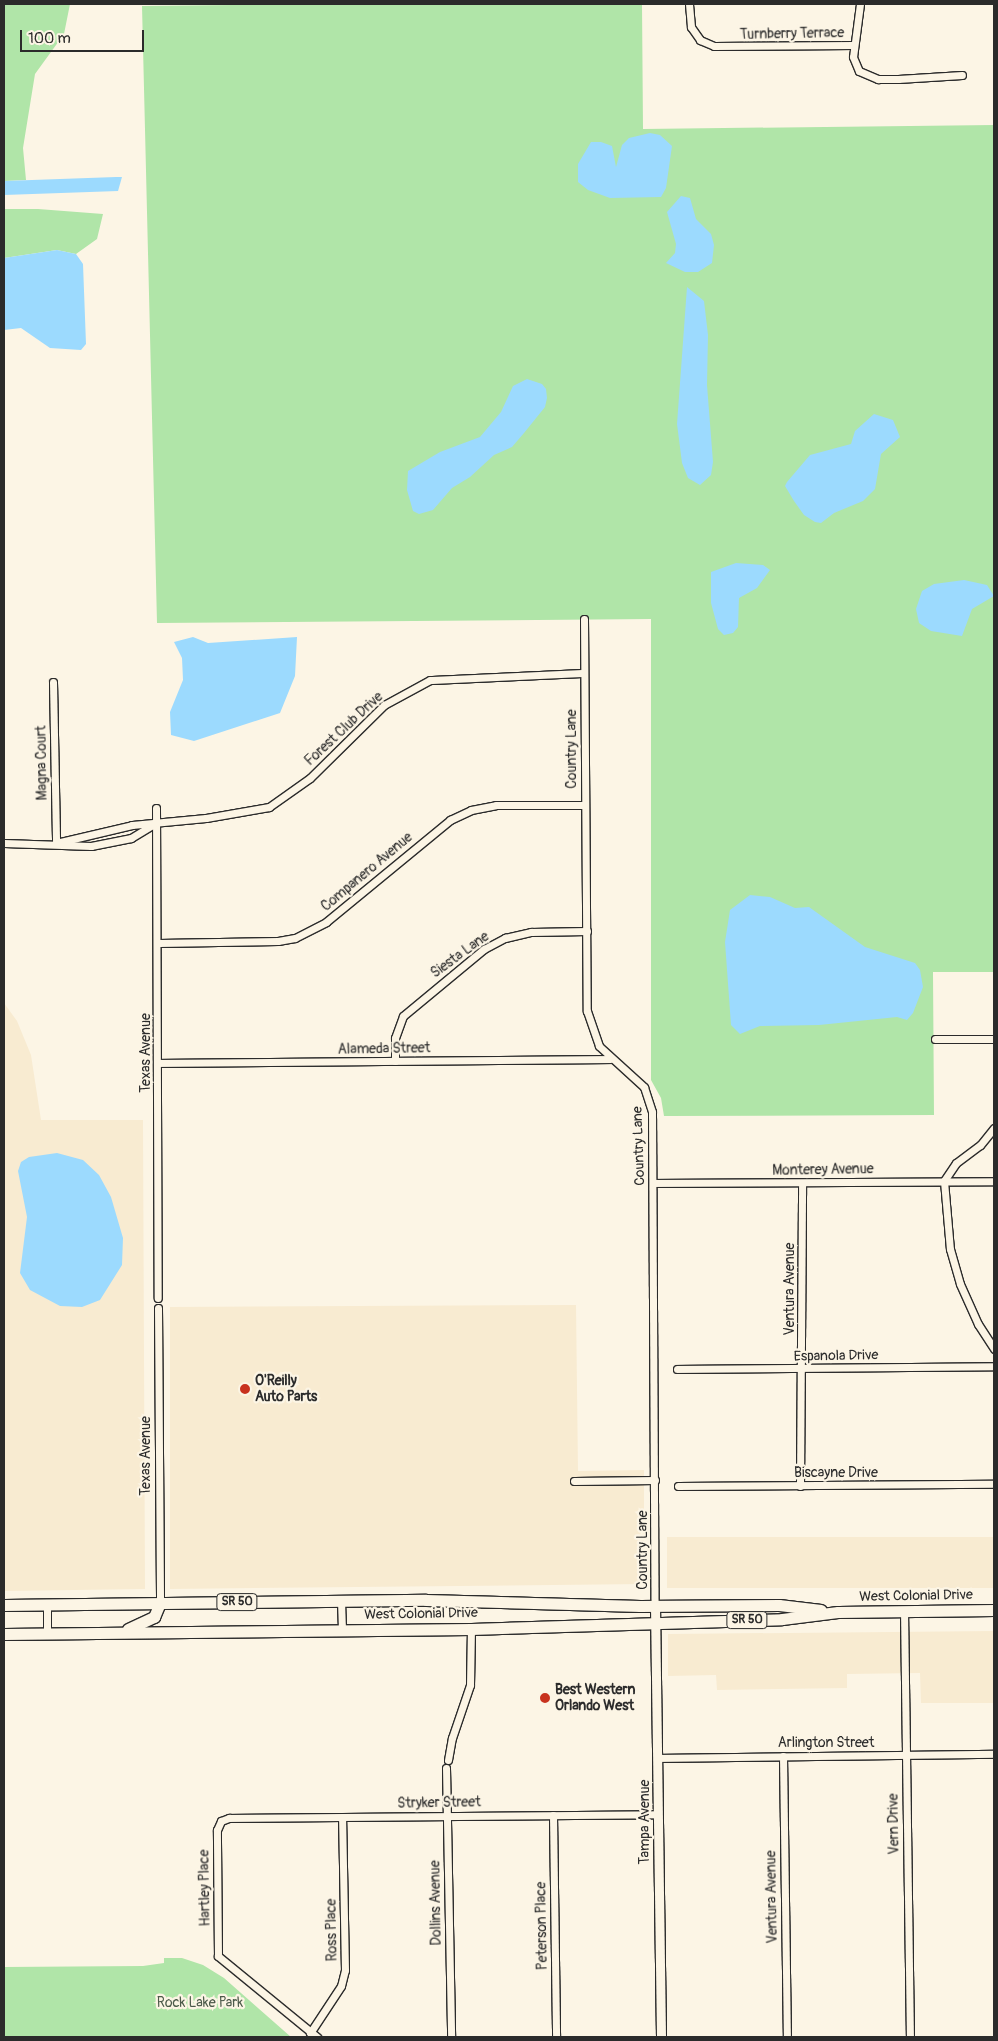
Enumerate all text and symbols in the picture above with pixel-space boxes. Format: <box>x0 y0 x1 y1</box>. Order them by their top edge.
scale bar <box>22 20 146 52</box>
street label: Turnberry Terrace <box>740 25 844 43</box>
text: 100 m <box>28 29 71 48</box>
street label: Forest Club Drive <box>301 689 387 769</box>
street label: Country Lane <box>564 709 580 789</box>
street label: Magna Court <box>33 725 51 801</box>
street label: Companero Avenue <box>318 829 416 915</box>
street label: Siesta Lane <box>428 928 492 982</box>
street label: Texas Avenue <box>138 1013 154 1093</box>
street label: Alameda Street <box>338 1040 430 1058</box>
street label: Country Lane <box>629 1106 649 1186</box>
street label: Monterey Avenue <box>772 1161 874 1179</box>
street label: Ventura Avenue <box>782 1242 798 1336</box>
street label: Espanola Drive <box>793 1347 879 1365</box>
place label: O'Reilly Auto Parts <box>255 1373 317 1405</box>
marker: O'Reilly Auto Parts <box>239 1383 251 1395</box>
street label: Texas Avenue <box>138 1416 154 1496</box>
street label: Biscayne Drive <box>794 1465 878 1481</box>
street label: Country Lane <box>635 1510 651 1590</box>
street label: West Colonial Drive <box>859 1587 973 1605</box>
road number: SR 50 <box>216 1592 258 1611</box>
street label: West Colonial Drive <box>364 1605 478 1623</box>
road number: SR 50 <box>726 1610 768 1630</box>
place label: Best Western Orlando West <box>555 1682 635 1714</box>
marker: Best Western Orlando West <box>539 1692 551 1704</box>
street label: Arlington Street <box>778 1735 874 1751</box>
street label: Tampa Avenue <box>637 1779 653 1865</box>
street label: Vern Drive <box>885 1793 903 1855</box>
street label: Stryker Street <box>397 1794 481 1812</box>
street label: Hartley Place <box>196 1849 214 1927</box>
street label: Ventura Avenue <box>763 1850 781 1944</box>
street label: Dollins Avenue <box>427 1860 445 1946</box>
street label: Peterson Place <box>533 1882 551 1970</box>
street label: Ross Place <box>323 1898 341 1962</box>
park label: Rock Lake Park <box>157 1995 243 2011</box>

